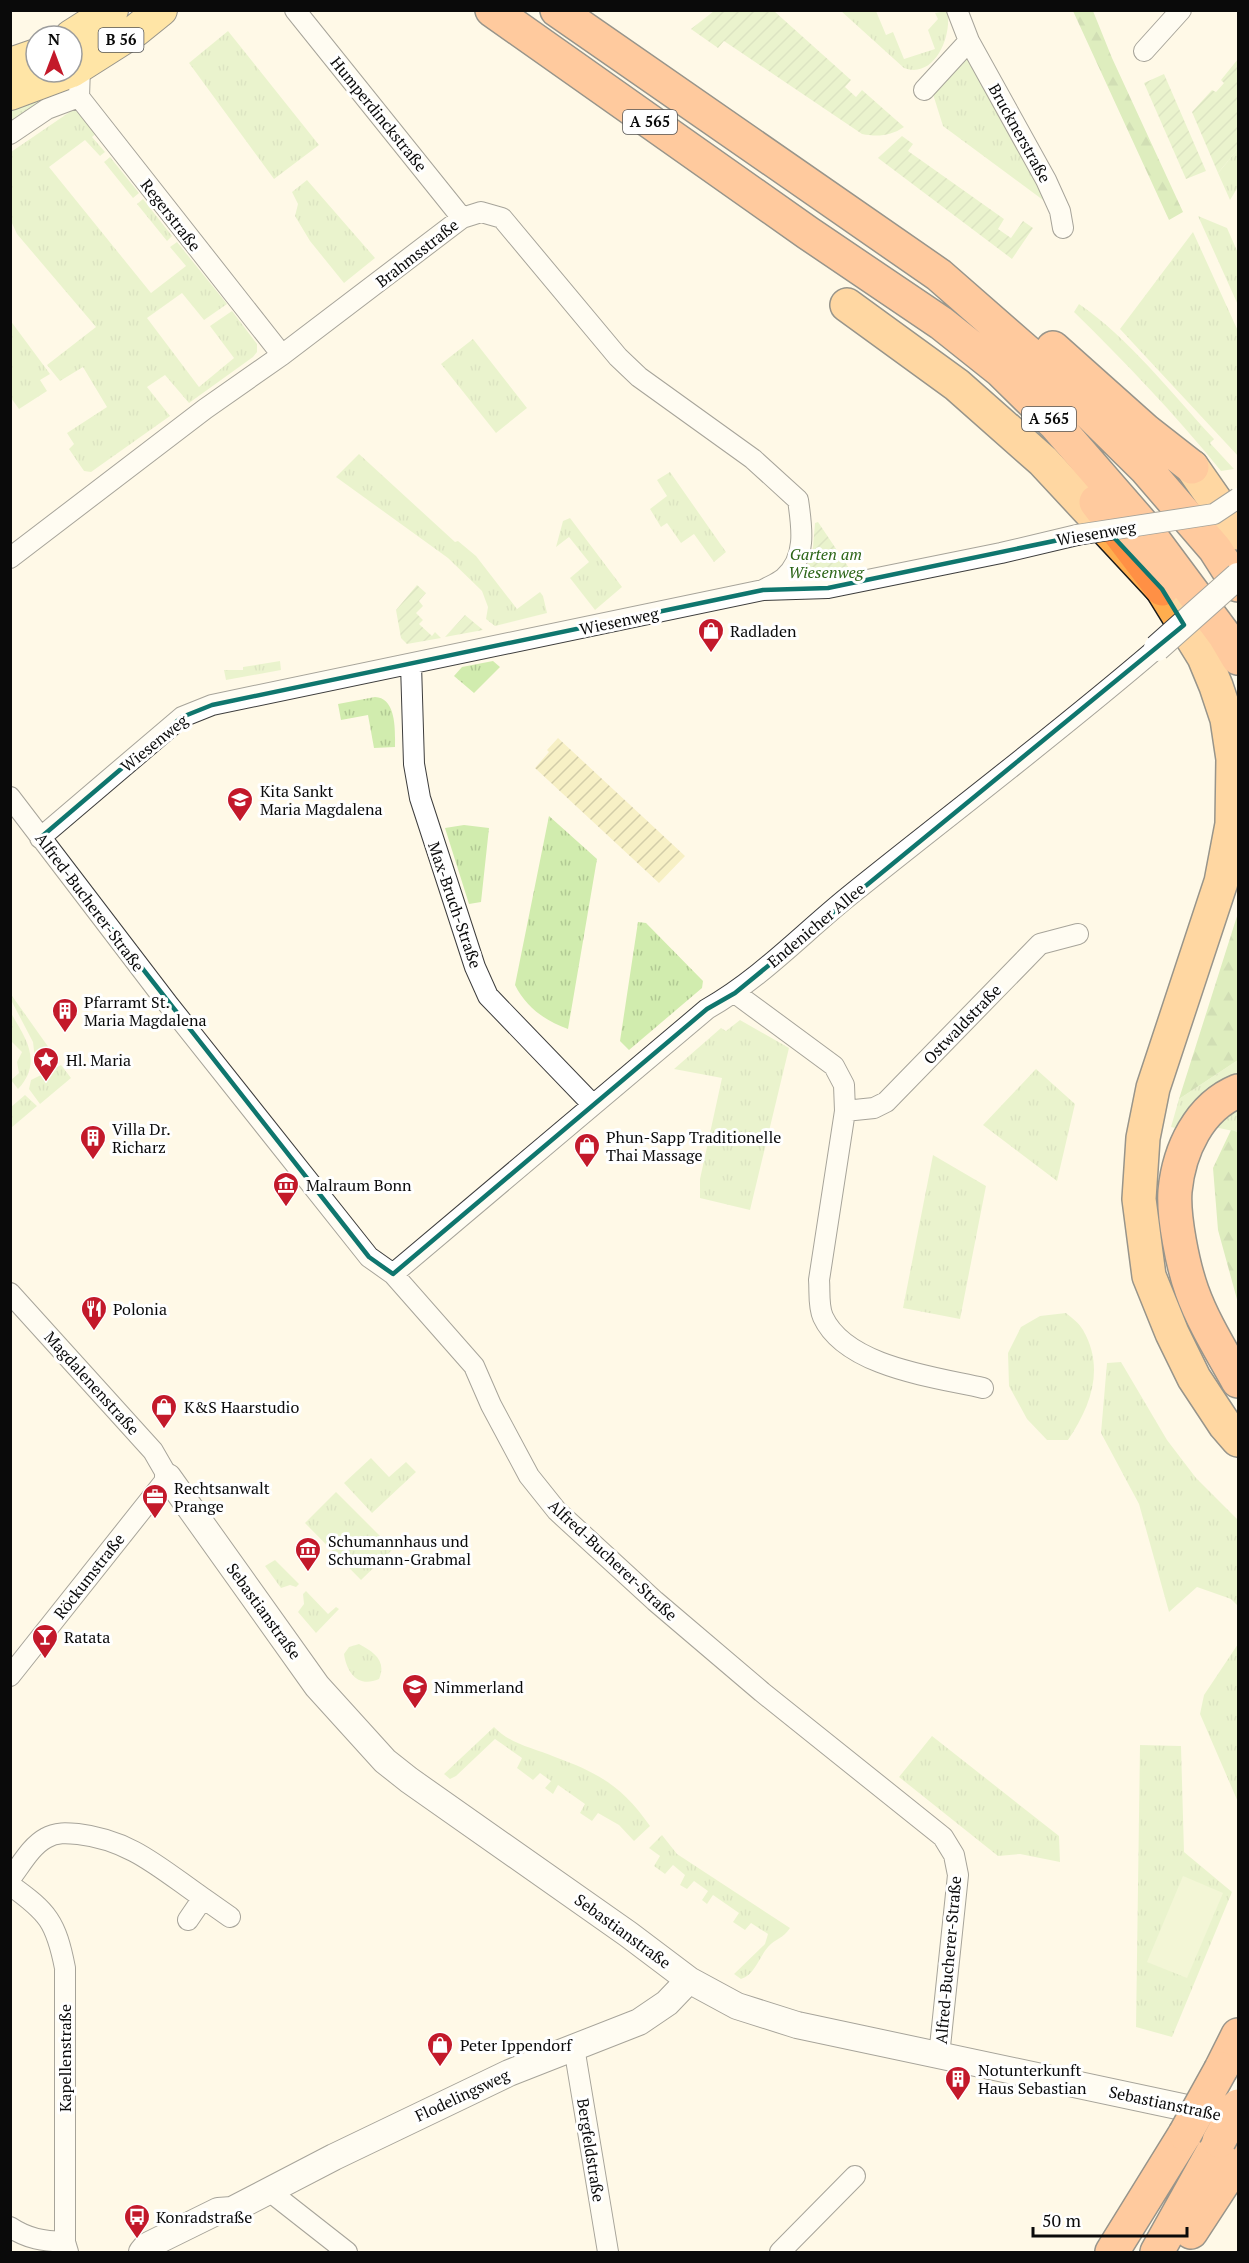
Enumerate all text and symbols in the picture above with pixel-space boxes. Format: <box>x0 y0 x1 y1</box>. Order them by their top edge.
north arrow <box>24 24 84 84</box>
text: N <box>48 28 60 50</box>
road number: B 56 <box>98 28 144 52</box>
street label: Humperdinckstraße <box>326 52 432 176</box>
street label: Brucknerstraße <box>984 80 1056 186</box>
road number: A 565 <box>623 110 677 134</box>
street label: Regerstraße <box>136 174 206 256</box>
street label: Brahmsstraße <box>371 214 463 292</box>
road number: A 565 <box>1022 407 1076 431</box>
street label: Wiesenweg <box>1055 515 1138 551</box>
park label: Garten am Wiesenweg <box>788 543 865 583</box>
street label: Wiesenweg <box>577 602 661 640</box>
shop icon: Radladen <box>696 616 726 654</box>
place label: Radladen <box>730 620 797 642</box>
street label: Wiesenweg <box>116 709 193 777</box>
place label: Kita Sankt Maria Magdalena <box>260 780 383 820</box>
school or university icon: Kita Sankt Maria Magdalena <box>225 785 255 823</box>
street label: Alfred-Bucherer-Straße <box>31 828 149 976</box>
street label: Max-Bruch-Straße <box>423 839 487 971</box>
street label: Endenicher Allee <box>762 878 870 972</box>
street label: Ostwaldstraße <box>918 979 1006 1069</box>
place label: Pfarramt St. Maria Magdalena <box>84 991 207 1031</box>
building icon: Pfarramt St. Maria Magdalena <box>50 996 80 1034</box>
place icon: Hl. Maria <box>31 1045 61 1083</box>
place label: Hl. Maria <box>66 1049 131 1071</box>
place label: Villa Dr. Richarz <box>112 1118 171 1158</box>
building icon: Villa Dr. Richarz <box>78 1123 108 1161</box>
place label: Phun-Sapp Traditionelle Thai Massage <box>606 1126 781 1166</box>
shop icon: Phun-Sapp Traditionelle Thai Massage <box>572 1131 602 1169</box>
museum icon: Malraum Bonn <box>271 1170 301 1208</box>
place label: Malraum Bonn <box>306 1174 412 1196</box>
restaurant icon: Polonia <box>79 1294 109 1332</box>
place label: Polonia <box>113 1298 167 1320</box>
street label: Magdalenenstraße <box>39 1326 145 1440</box>
shop icon: K&S Haarstudio <box>149 1392 179 1430</box>
place label: K&S Haarstudio <box>184 1396 299 1418</box>
place label: Rechtsanwalt Prange <box>174 1477 270 1517</box>
office icon: Rechtsanwalt Prange <box>140 1482 170 1520</box>
street label: Alfred-Bucherer-Straße <box>544 1494 682 1626</box>
street label: Röckumstraße <box>49 1529 129 1623</box>
place label: Schumannhaus und Schumann-Grabmal <box>328 1530 471 1570</box>
museum icon: Schumannhaus und Schumann-Grabmal <box>293 1535 323 1573</box>
street label: Sebastianstraße <box>222 1558 306 1664</box>
bar icon: Ratata <box>30 1622 60 1660</box>
place label: Ratata <box>64 1626 110 1648</box>
school or university icon: Nimmerland <box>400 1672 430 1710</box>
place label: Nimmerland <box>434 1676 524 1698</box>
street label: Alfred-Bucherer-Straße <box>930 1875 966 2045</box>
street label: Sebastianstraße <box>570 1889 676 1973</box>
street label: Kapellenstraße <box>54 2004 76 2112</box>
shop icon: Peter Ippendorf <box>425 2030 455 2068</box>
place label: Peter Ippendorf <box>460 2034 573 2056</box>
place label: Notunterkunft Haus Sebastian <box>978 2059 1087 2099</box>
street label: Flodelingsweg <box>411 2063 513 2126</box>
building icon: Notunterkunft Haus Sebastian <box>943 2064 973 2102</box>
street label: Sebastianstraße <box>1107 2080 1223 2126</box>
street label: Bergfeldstraße <box>572 2097 610 2203</box>
scale bar <box>1033 2200 1188 2238</box>
bus stop icon: Konradstraße <box>122 2202 152 2240</box>
place label: Konradstraße <box>156 2206 252 2228</box>
text: 50 m <box>1042 2208 1082 2232</box>

